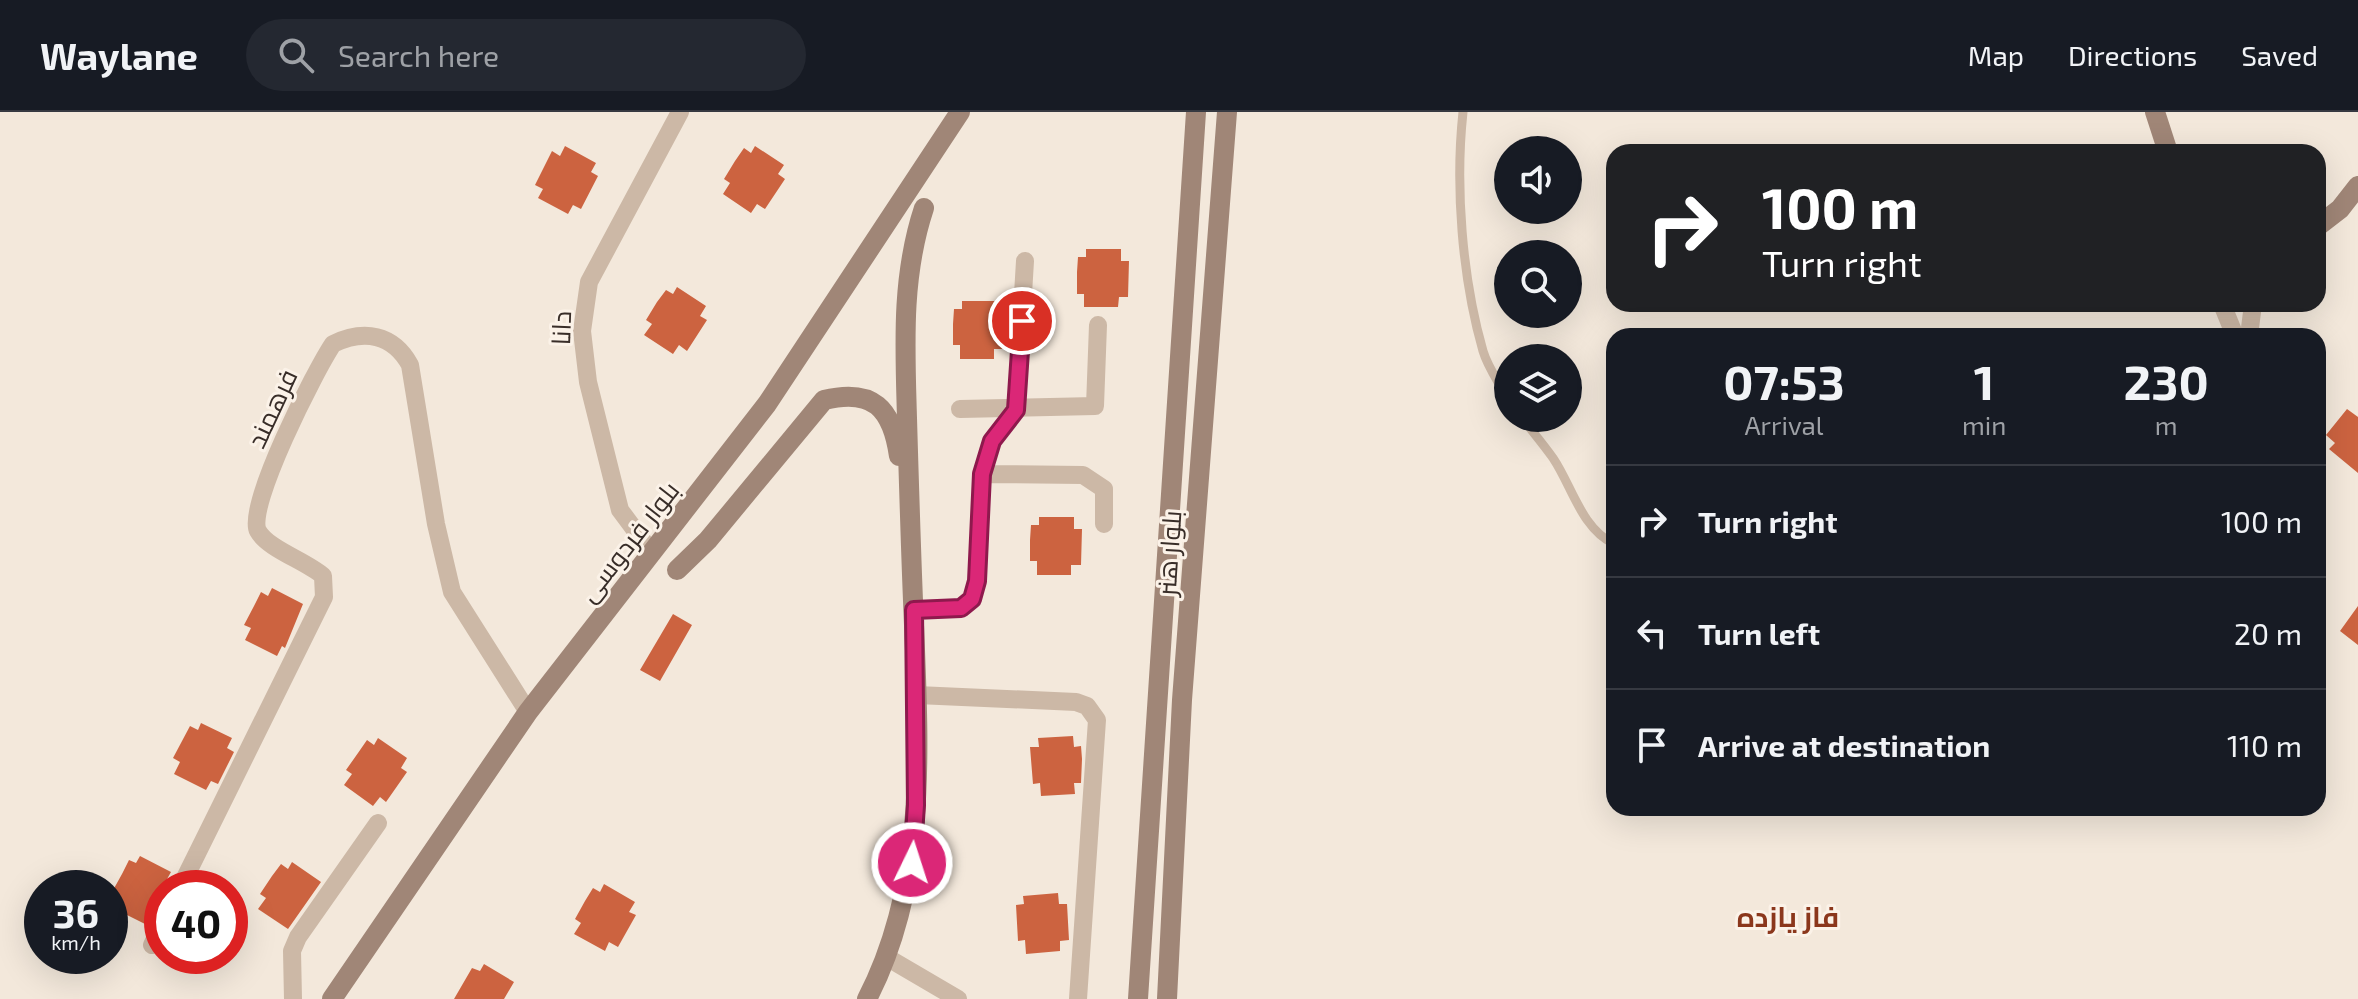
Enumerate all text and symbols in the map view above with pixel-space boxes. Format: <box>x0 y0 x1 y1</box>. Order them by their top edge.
search box <box>246 19 806 91</box>
text: Waylane <box>40 32 198 78</box>
icon: search <box>274 33 318 77</box>
text: Search here <box>338 37 499 73</box>
text: Map <box>1968 38 2024 72</box>
text: Directions <box>2068 38 2197 72</box>
text: Saved <box>2241 38 2318 72</box>
map controls <box>1494 136 1582 432</box>
button: sound <box>1494 136 1582 224</box>
text: 100 m <box>1762 173 1918 240</box>
icon: right <box>1630 176 1734 280</box>
button: search <box>1494 240 1582 328</box>
text: Turn right <box>1762 241 1922 284</box>
pin <box>988 287 1056 355</box>
icon: arrive <box>1000 299 1044 343</box>
street label: دانا <box>544 310 576 346</box>
button: layers <box>1494 344 1582 432</box>
text: 07:53 <box>1723 352 1845 410</box>
text: 1 <box>1974 352 1995 410</box>
text: 230 <box>2123 352 2209 410</box>
street label: فرهمند <box>239 364 304 453</box>
text: Arrival <box>1744 409 1824 440</box>
text: min <box>1962 409 2006 440</box>
text: m <box>2155 409 2178 440</box>
street label: بلوار فردوسی <box>571 475 686 609</box>
icon: right <box>1630 499 1674 543</box>
text: Turn right <box>1698 503 1838 539</box>
text: 100 m <box>2221 503 2302 539</box>
street label: بلوار هنر <box>1149 509 1187 599</box>
icon: left <box>1630 611 1674 655</box>
text: Turn left <box>1698 615 1820 651</box>
text: 20 m <box>2234 615 2302 651</box>
icon: arrive <box>1630 723 1674 767</box>
text: Arrive at destination <box>1698 727 1990 763</box>
text: 110 m <box>2227 727 2302 763</box>
position arrow <box>870 821 954 905</box>
speed limit sign: 40 <box>144 870 248 974</box>
text: 36 <box>53 888 99 936</box>
district label: فاز یازده <box>1737 899 1839 934</box>
text: km/h <box>51 930 101 954</box>

